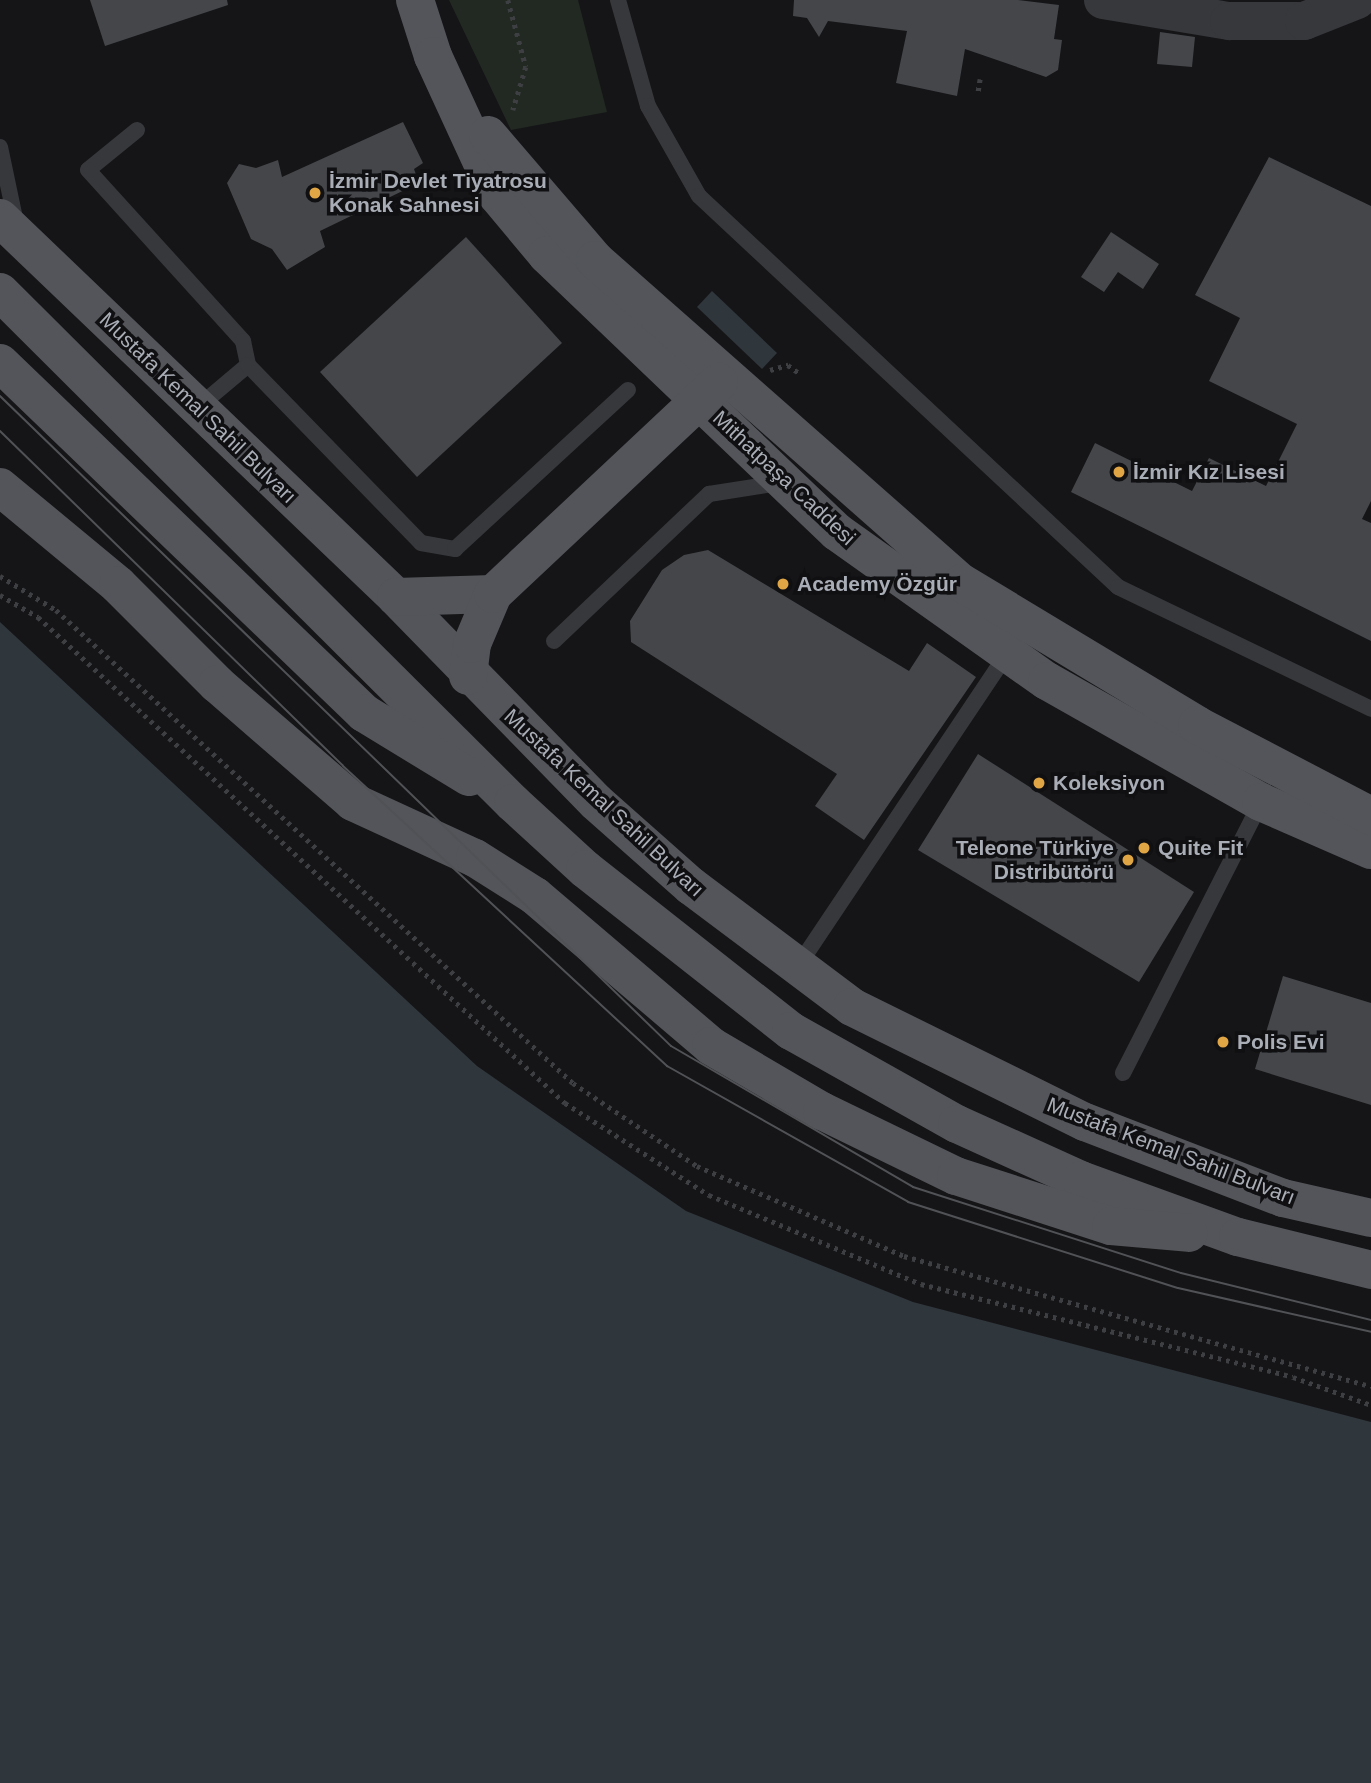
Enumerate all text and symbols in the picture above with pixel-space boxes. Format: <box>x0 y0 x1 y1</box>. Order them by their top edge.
place label: İzmir Devlet Tiyatrosu Konak Sahnesi <box>329 168 547 218</box>
marker: İzmir Devlet Tiyatrosu Konak Sahnesi <box>307 185 323 201</box>
street label: Mustafa Kemal Sahil Bulvarı <box>94 307 302 509</box>
street label: Mithatpaşa Caddesi <box>708 405 860 551</box>
place label: İzmir Kız Lisesi <box>1133 459 1285 485</box>
marker: İzmir Kız Lisesi <box>1111 464 1127 480</box>
place label: Academy Özgür <box>797 571 957 597</box>
marker: Academy Özgür <box>775 576 791 592</box>
street label: Mustafa Kemal Sahil Bulvarı <box>499 704 709 902</box>
place label: Koleksiyon <box>1053 770 1165 796</box>
marker: Koleksiyon <box>1031 775 1047 791</box>
place label: Teleone Türkiye Distribütörü <box>956 835 1114 885</box>
place label: Quite Fit <box>1158 835 1243 861</box>
marker: Quite Fit <box>1136 840 1152 856</box>
marker: Teleone Türkiye Distribütörü <box>1120 852 1136 868</box>
place label: Polis Evi <box>1237 1029 1325 1055</box>
marker: Polis Evi <box>1215 1034 1231 1050</box>
street label: Mustafa Kemal Sahil Bulvarı <box>1043 1092 1299 1210</box>

